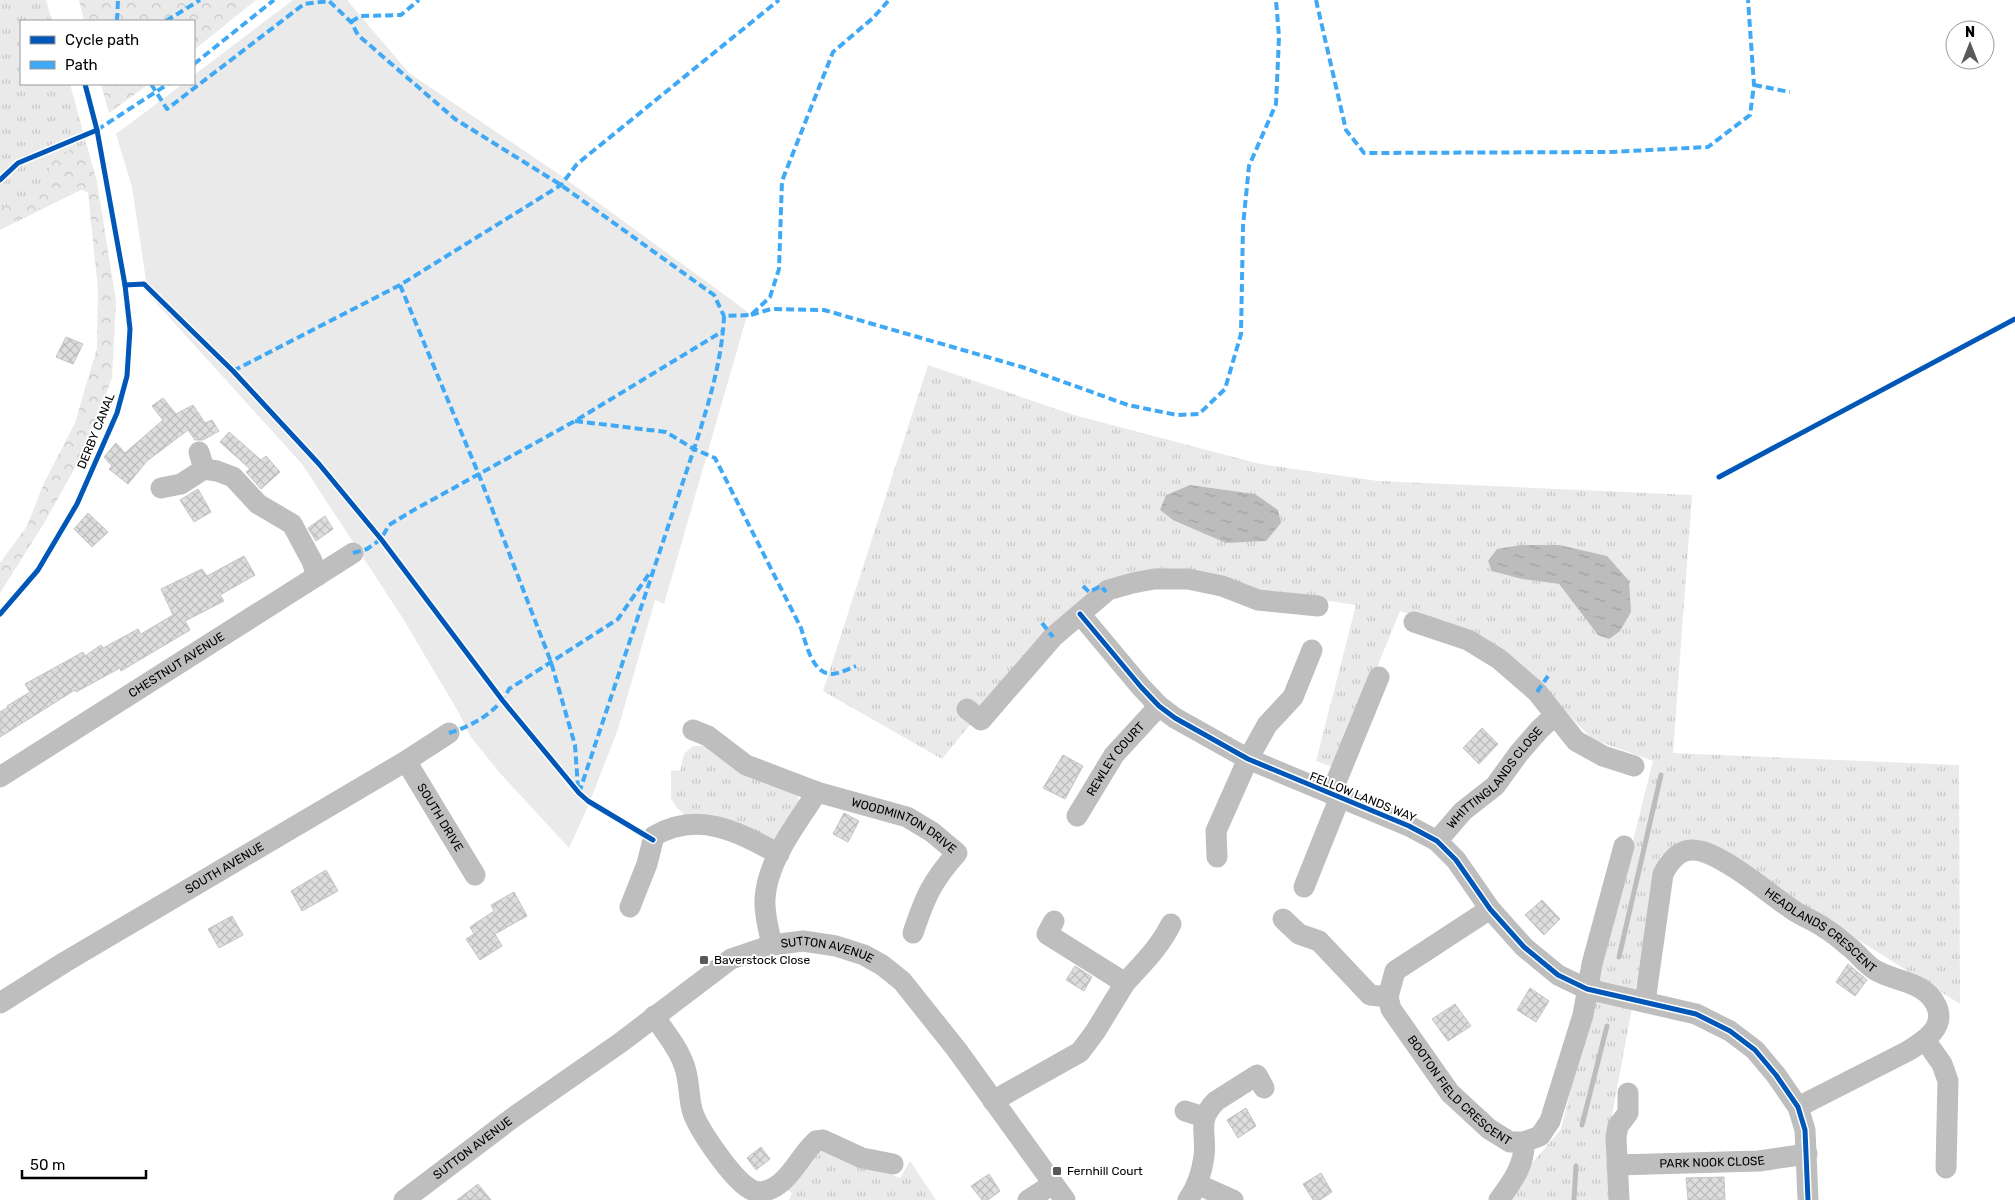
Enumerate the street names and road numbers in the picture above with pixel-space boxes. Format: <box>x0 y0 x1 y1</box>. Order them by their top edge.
street label: DERBY CANAL <box>74 391 118 471</box>
street label: CHESTNUT AVENUE <box>126 629 227 701</box>
street label: REWLEY COURT <box>1084 719 1148 798</box>
street label: WHITTINGLANDS CLOSE <box>1444 724 1545 831</box>
street label: FELLOW LANDS WAY <box>1308 769 1419 825</box>
street label: SOUTH DRIVE <box>414 781 466 854</box>
street label: WOODMINTON DRIVE <box>850 795 959 856</box>
street label: SOUTH AVENUE <box>183 839 266 897</box>
street label: HEADLANDS CRESCENT <box>1762 885 1879 976</box>
street label: SUTTON AVENUE <box>780 934 876 966</box>
street label: BOOTON FIELD CRESCENT <box>1405 1033 1514 1148</box>
street label: SUTTON AVENUE <box>430 1114 515 1182</box>
street label: PARK NOOK CLOSE <box>1659 1153 1766 1171</box>

